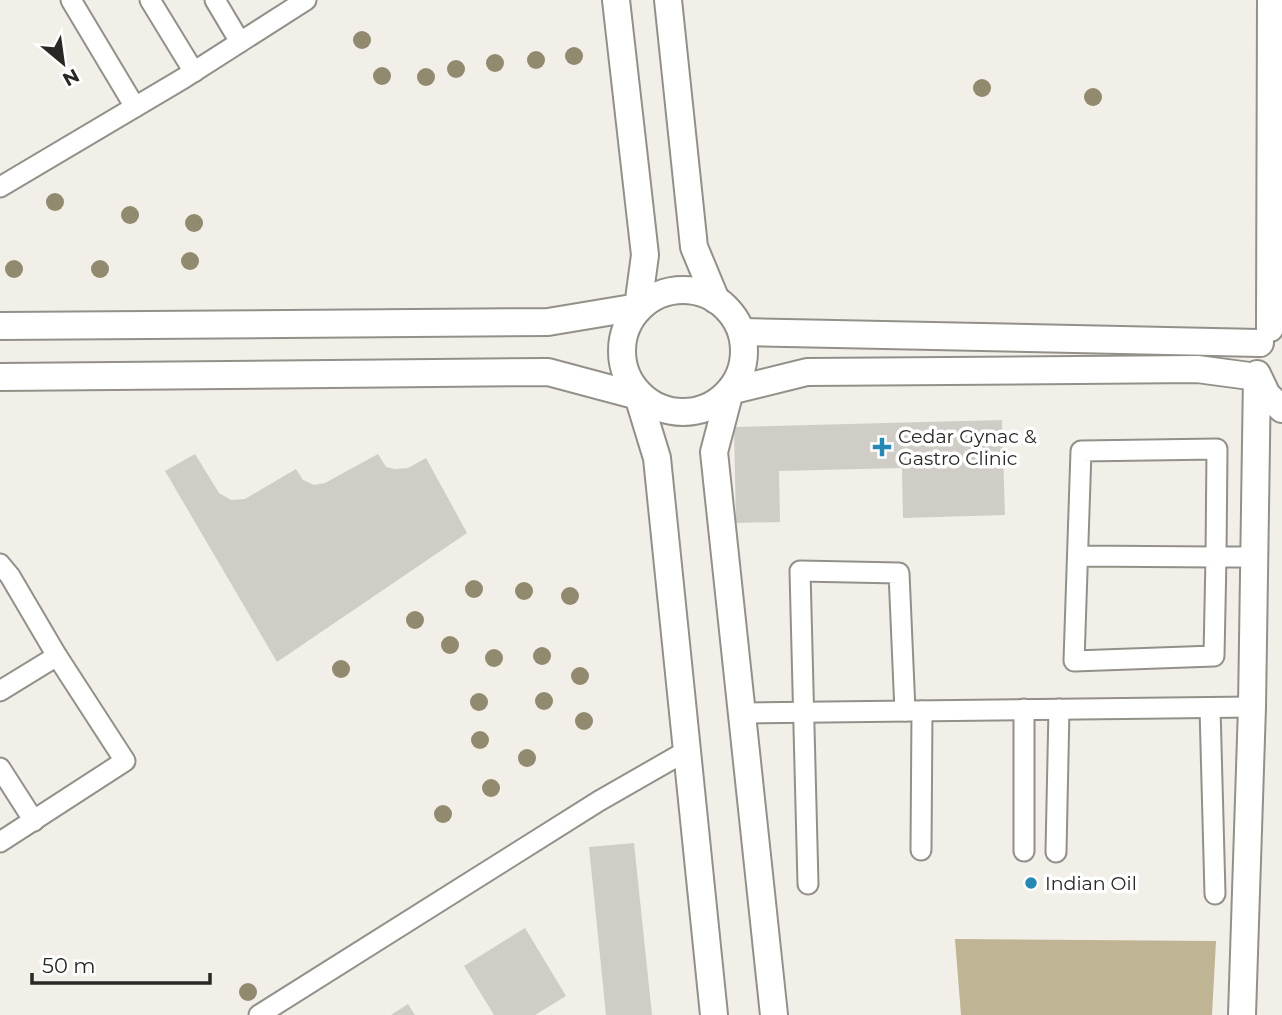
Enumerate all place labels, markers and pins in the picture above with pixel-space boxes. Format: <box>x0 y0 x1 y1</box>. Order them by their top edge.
place label: Cedar Gynac & Gastro Clinic <box>898 425 1037 470</box>
marker: Cedar Gynac & Gastro Clinic <box>872 437 892 457</box>
place label: Indian Oil <box>1045 872 1137 895</box>
marker: Indian Oil <box>1023 875 1039 891</box>

